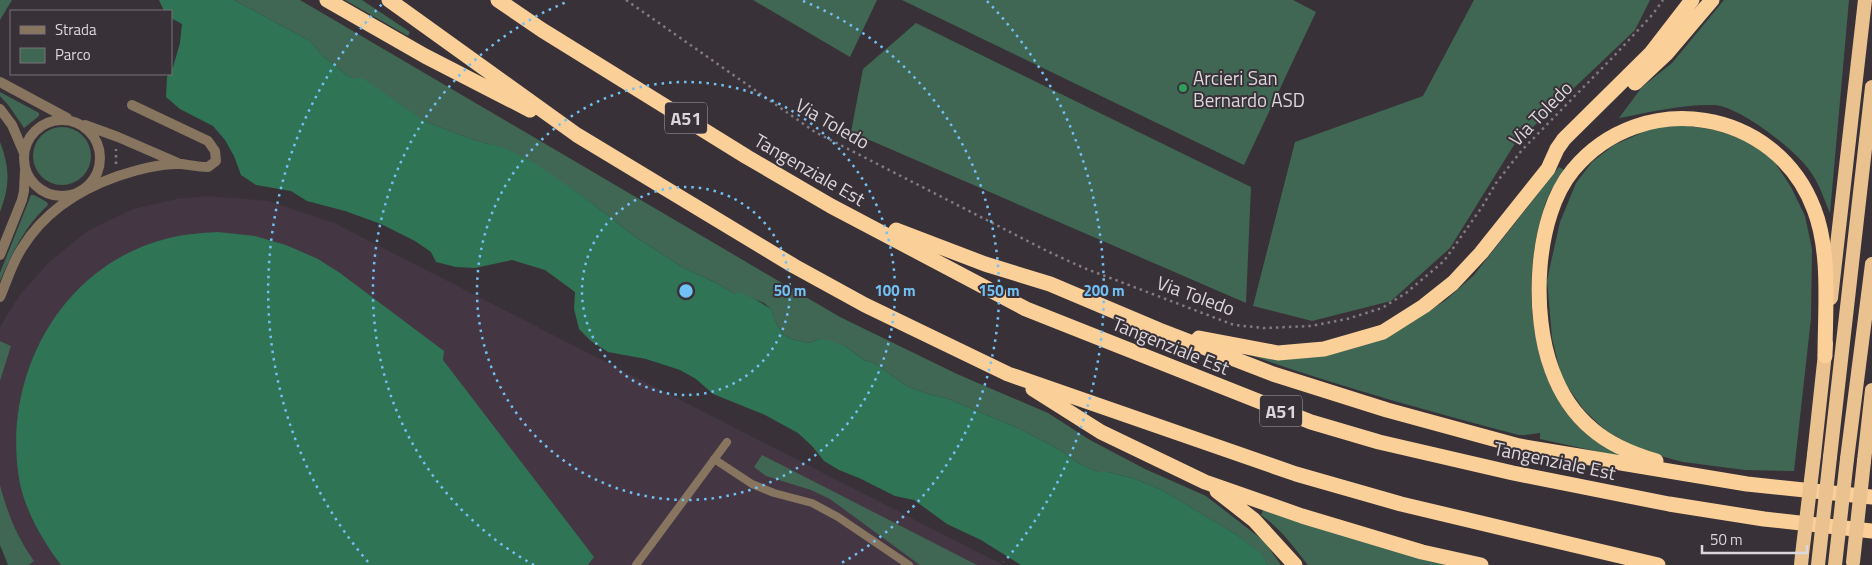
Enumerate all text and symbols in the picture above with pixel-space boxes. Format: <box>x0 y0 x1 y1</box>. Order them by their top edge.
legend <box>10 10 172 75</box>
text: Strada <box>55 18 97 41</box>
text: Parco <box>55 43 91 66</box>
place label: Arcieri San Bernardo ASD <box>1193 63 1305 114</box>
street label: Via Toledo <box>1501 74 1579 152</box>
marker: Arcieri San Bernardo ASD <box>1177 82 1189 94</box>
street label: Via Toledo <box>791 90 875 156</box>
road number: A51 <box>665 102 707 134</box>
street label: Tangenziale Est <box>749 125 871 213</box>
street label: Via Toledo <box>1153 267 1239 323</box>
text: 50 m <box>774 279 806 302</box>
text: 100 m <box>874 279 916 302</box>
text: 150 m <box>978 279 1020 302</box>
text: 200 m <box>1083 279 1125 302</box>
centre of rings <box>677 282 695 300</box>
street label: Tangenziale Est <box>1108 308 1234 382</box>
road number: A51 <box>1260 396 1302 426</box>
street label: Tangenziale Est <box>1491 433 1619 487</box>
scale bar <box>1702 522 1807 554</box>
text: 50 m <box>1710 528 1743 551</box>

